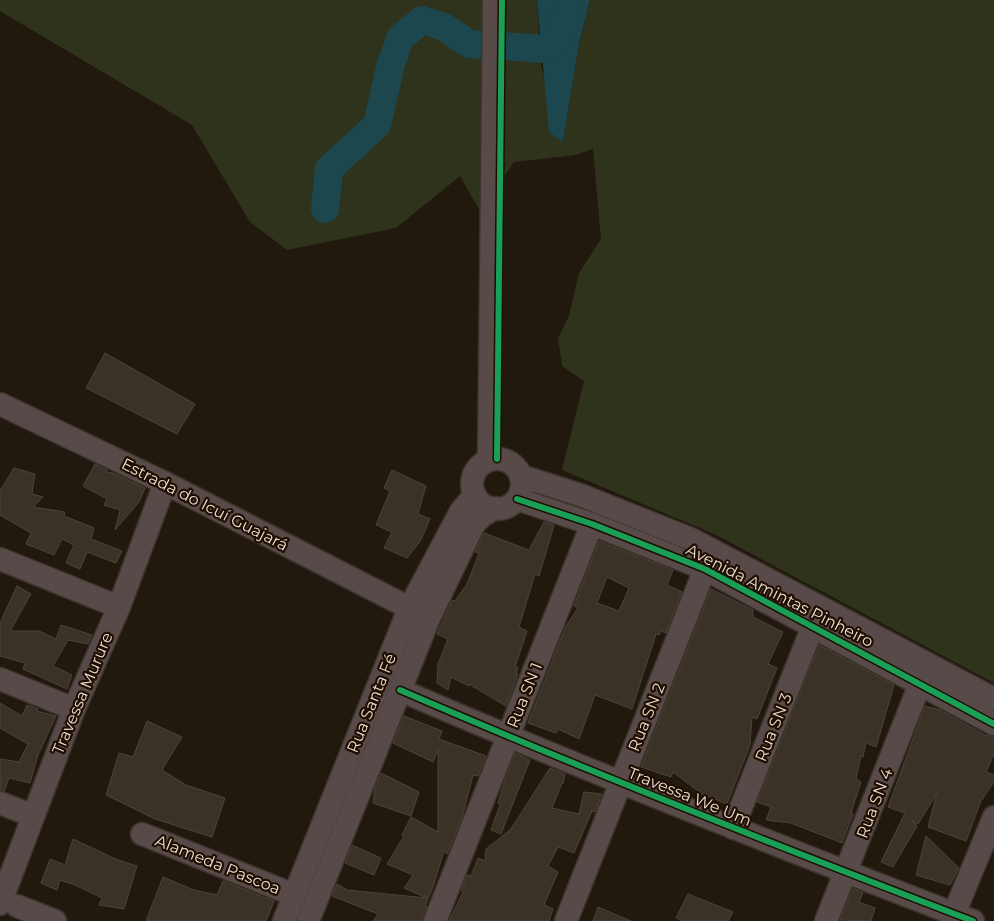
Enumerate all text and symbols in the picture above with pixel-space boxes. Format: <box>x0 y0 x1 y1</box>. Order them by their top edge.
street label: Estrada do Icuí Guajará <box>118 454 291 555</box>
street label: Avenida Amintas Pinheiro <box>683 540 877 651</box>
street label: Travessa Murure <box>48 629 117 757</box>
street label: Rua Santa Fé <box>343 651 400 756</box>
street label: Rua SN 1 <box>503 660 546 731</box>
street label: Rua SN 2 <box>624 680 669 754</box>
street label: Rua SN 3 <box>751 690 796 764</box>
street label: Travessa We Um <box>625 763 754 830</box>
street label: Rua SN 4 <box>852 765 897 841</box>
street label: Alameda Pascoa <box>153 831 283 898</box>

